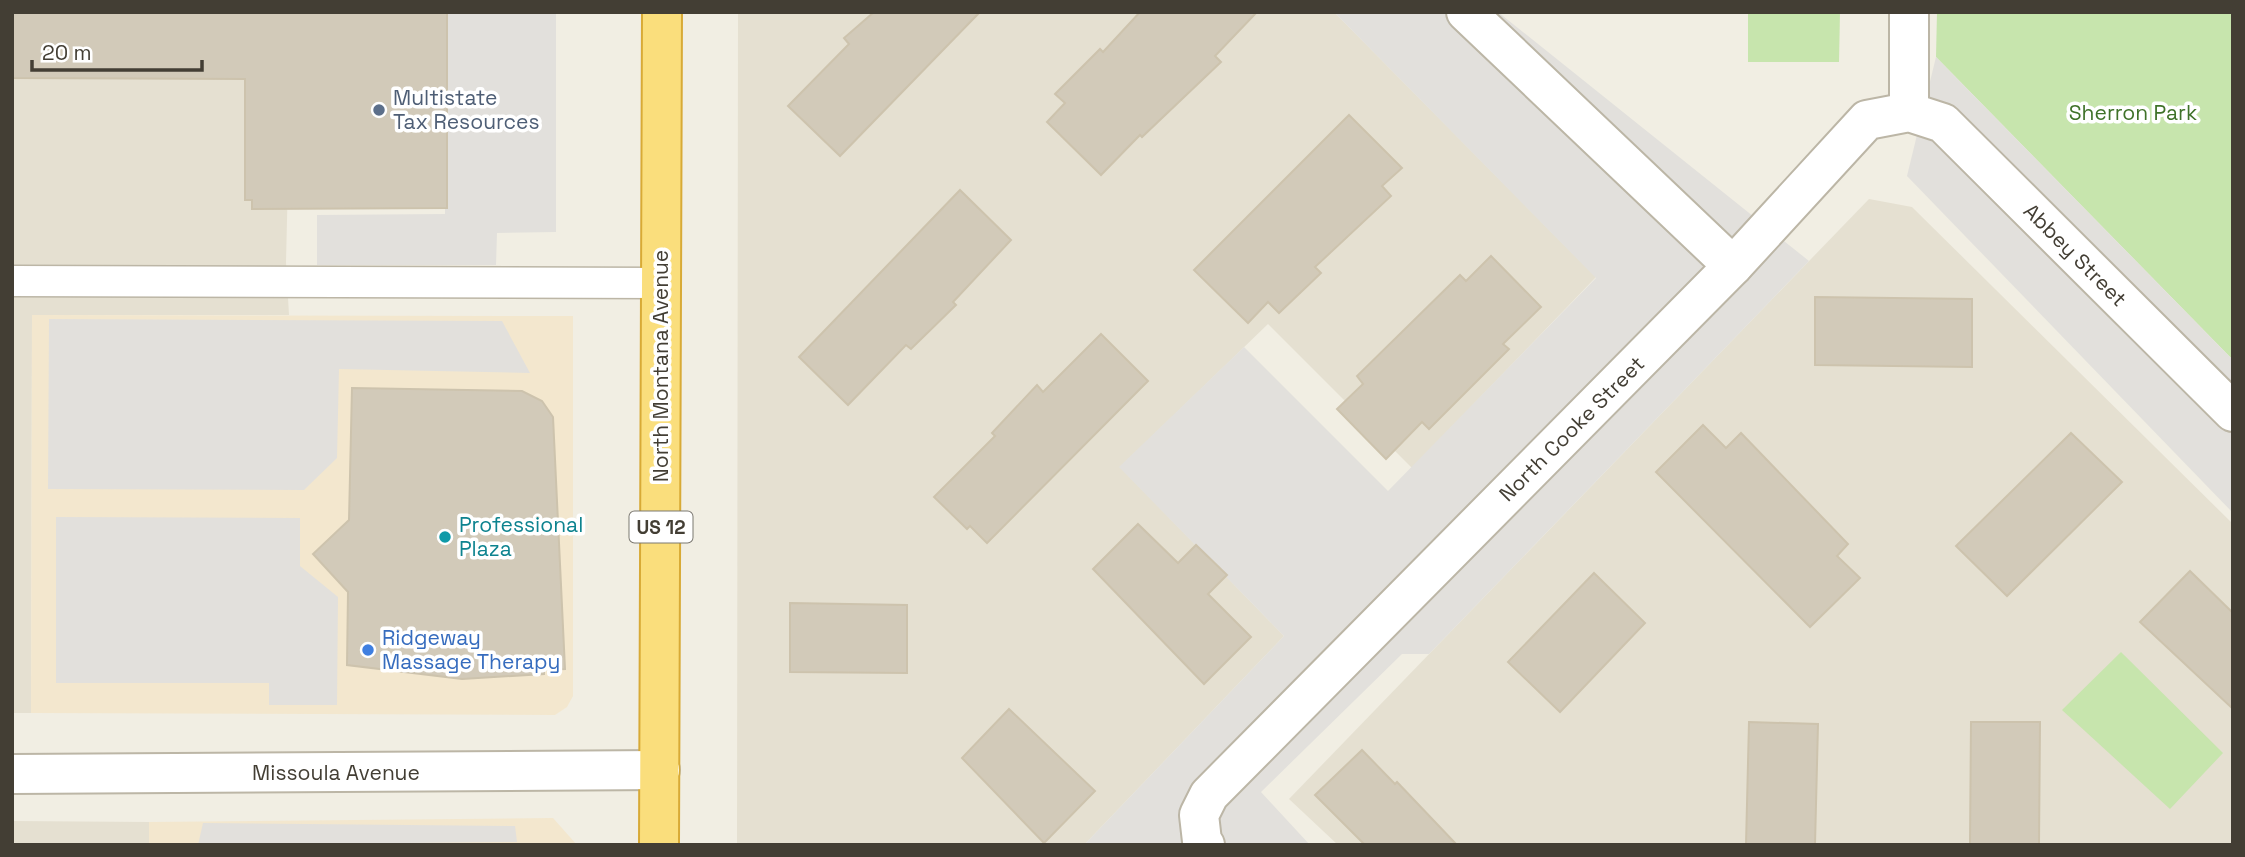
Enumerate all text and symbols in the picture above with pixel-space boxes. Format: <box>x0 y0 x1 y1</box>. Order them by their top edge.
scale bar <box>32 28 201 72</box>
text: 20 m <box>42 39 92 66</box>
place label: Multistate Tax Resources <box>393 84 540 135</box>
park label: Sherron Park <box>2069 99 2197 126</box>
marker: Multistate Tax Resources <box>371 102 387 118</box>
street label: Abbey Street <box>2018 197 2133 312</box>
street label: North Montana Avenue <box>647 250 674 482</box>
street label: North Cooke Street <box>1493 350 1650 507</box>
place label: Professional Plaza <box>459 511 583 562</box>
road number: US 12 <box>630 512 692 542</box>
marker: Professional Plaza <box>437 529 453 545</box>
place label: Ridgeway Massage Therapy <box>382 624 560 675</box>
marker: Ridgeway Massage Therapy <box>360 642 376 658</box>
street label: Missoula Avenue <box>252 759 420 786</box>

